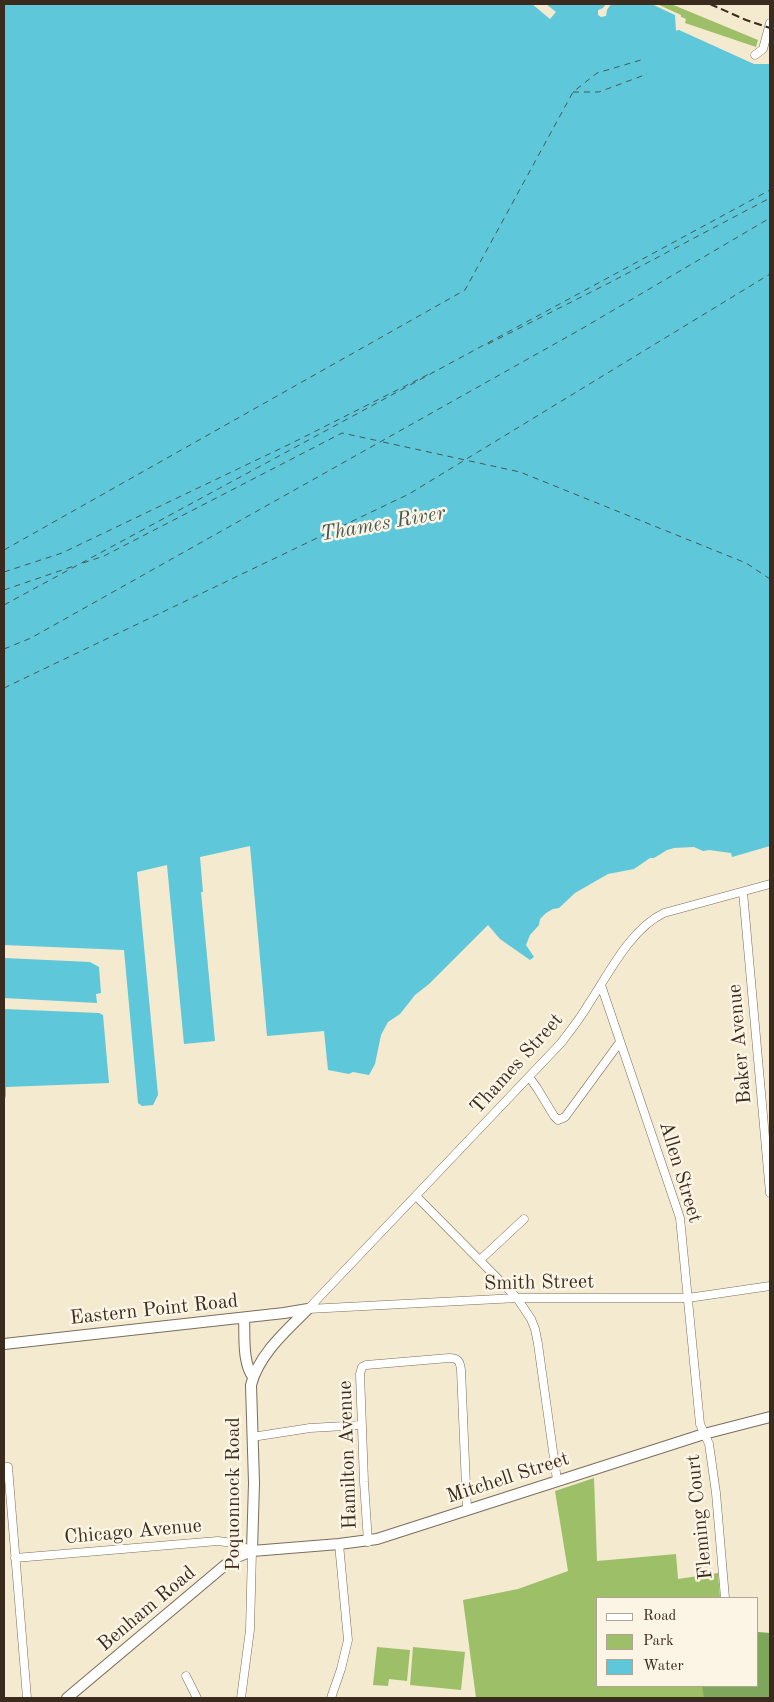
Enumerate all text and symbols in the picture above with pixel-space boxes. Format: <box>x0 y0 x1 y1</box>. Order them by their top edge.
water label: Thames River <box>319 501 447 547</box>
street label: Baker Avenue <box>723 983 757 1105</box>
street label: Thames Street <box>465 1009 569 1119</box>
street label: Allen Street <box>653 1118 707 1226</box>
street label: Smith Street <box>484 1270 594 1296</box>
street label: Eastern Point Road <box>69 1289 239 1331</box>
street label: Hamilton Avenue <box>333 1380 363 1530</box>
street label: Poquonnock Road <box>222 1417 246 1571</box>
street label: Mitchell Street <box>444 1447 572 1509</box>
street label: Fleming Court <box>681 1453 719 1581</box>
street label: Chicago Avenue <box>63 1514 203 1550</box>
street label: Benham Road <box>93 1561 201 1657</box>
legend <box>596 1597 759 1687</box>
text: Road <box>643 1609 676 1624</box>
text: Park <box>643 1634 674 1649</box>
text: Water <box>643 1659 684 1674</box>

